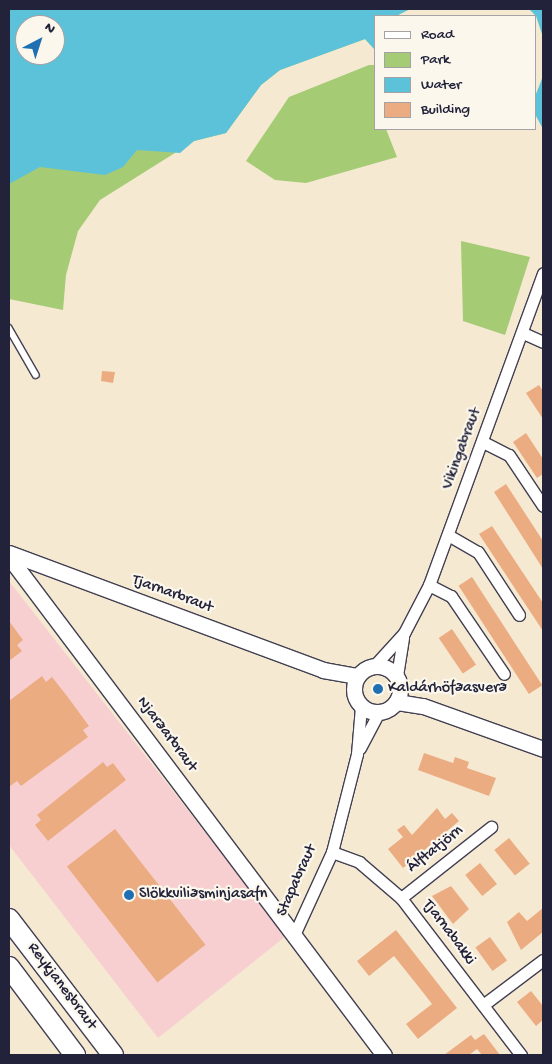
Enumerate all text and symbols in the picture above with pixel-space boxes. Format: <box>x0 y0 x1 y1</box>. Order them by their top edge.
north arrow <box>15 15 65 65</box>
legend <box>374 15 537 130</box>
text: N <box>40 19 58 38</box>
text: Road <box>421 26 454 44</box>
text: Park <box>421 51 450 69</box>
text: Water <box>421 76 461 94</box>
text: Building <box>421 101 470 119</box>
street label: Vikingabraut <box>439 406 487 492</box>
street label: Tjarnarbraut <box>129 572 215 618</box>
place label: Kaldárhöfðasverð <box>388 679 507 699</box>
marker: Kaldárhöfðasverð <box>372 683 384 695</box>
street label: Njarðarbraut <box>131 694 201 776</box>
street label: Álftatjörn <box>404 822 468 878</box>
street label: Stapabraut <box>274 842 322 920</box>
place label: Slökkviliðsminjasafn <box>139 885 267 905</box>
marker: Slökkviliðsminjasafn <box>123 889 135 901</box>
street label: Tjarnabakki <box>417 897 479 969</box>
street label: Reykjanesbraut <box>22 940 100 1034</box>

